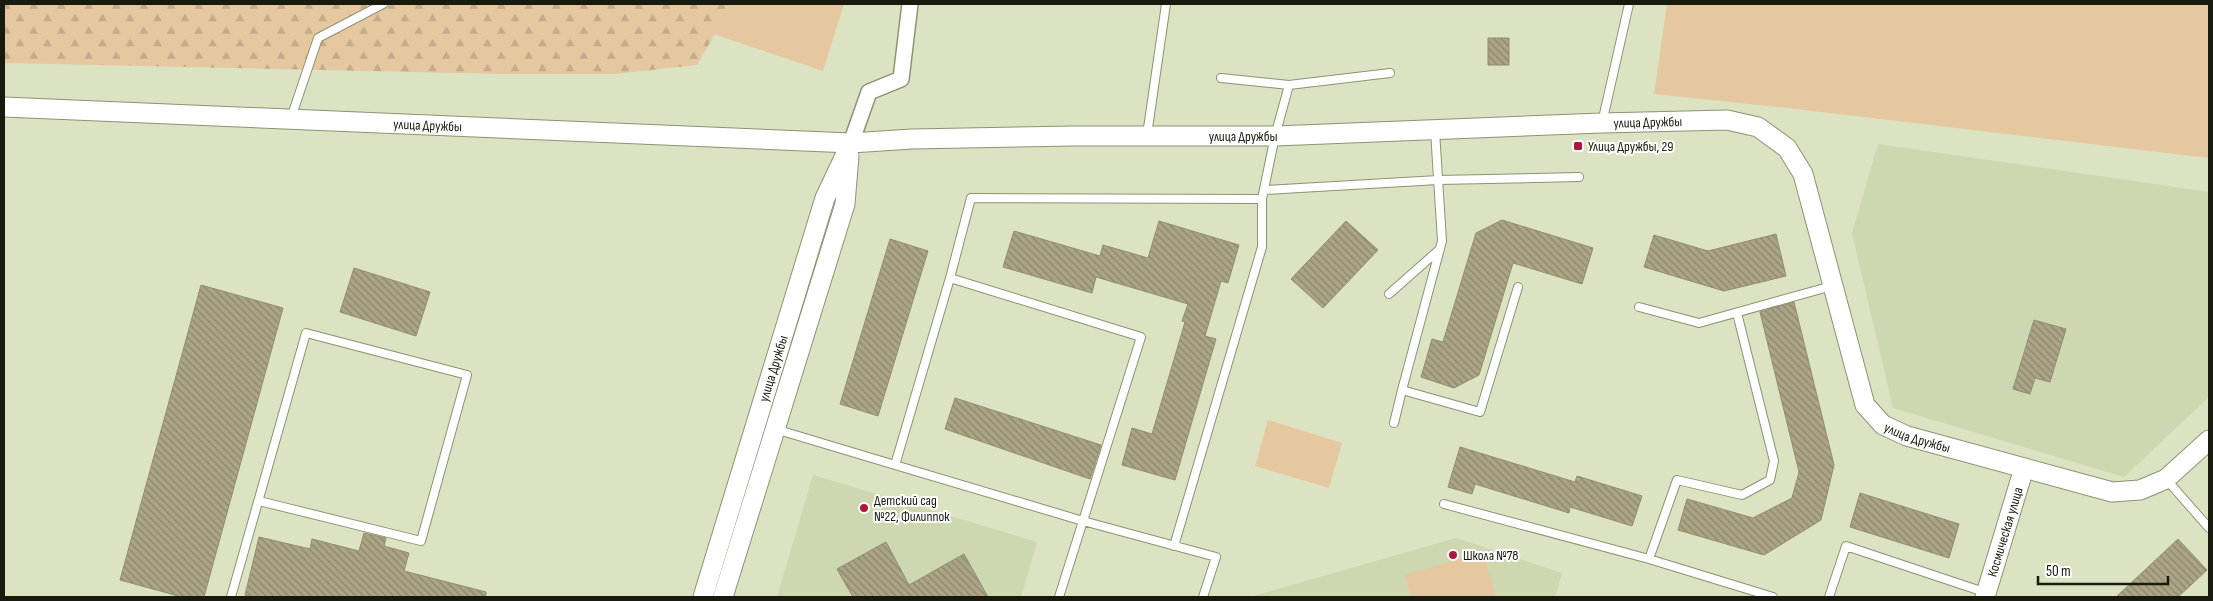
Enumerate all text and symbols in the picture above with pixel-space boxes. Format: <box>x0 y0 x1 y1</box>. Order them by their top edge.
street label: улица Дружбы <box>1613 113 1682 132</box>
street label: улица Дружбы <box>393 116 462 135</box>
street label: улица Дружбы <box>1209 128 1277 145</box>
place label: Улица Дружбы, 29 <box>1588 138 1673 155</box>
marker: Улица Дружбы, 29 <box>1572 140 1584 152</box>
street label: улица Дружбы <box>755 333 792 404</box>
street label: улица Дружбы <box>1881 419 1952 456</box>
street label: Космическая улица <box>1984 485 2027 579</box>
place label: Детский сад №22, Филиппок <box>874 492 950 525</box>
marker: Детский сад №22, Филиппок <box>858 502 870 514</box>
place label: Школа №78 <box>1463 547 1518 564</box>
marker: Школа №78 <box>1447 549 1459 561</box>
scale bar <box>2038 554 2168 586</box>
text: 50 m <box>2046 562 2071 581</box>

